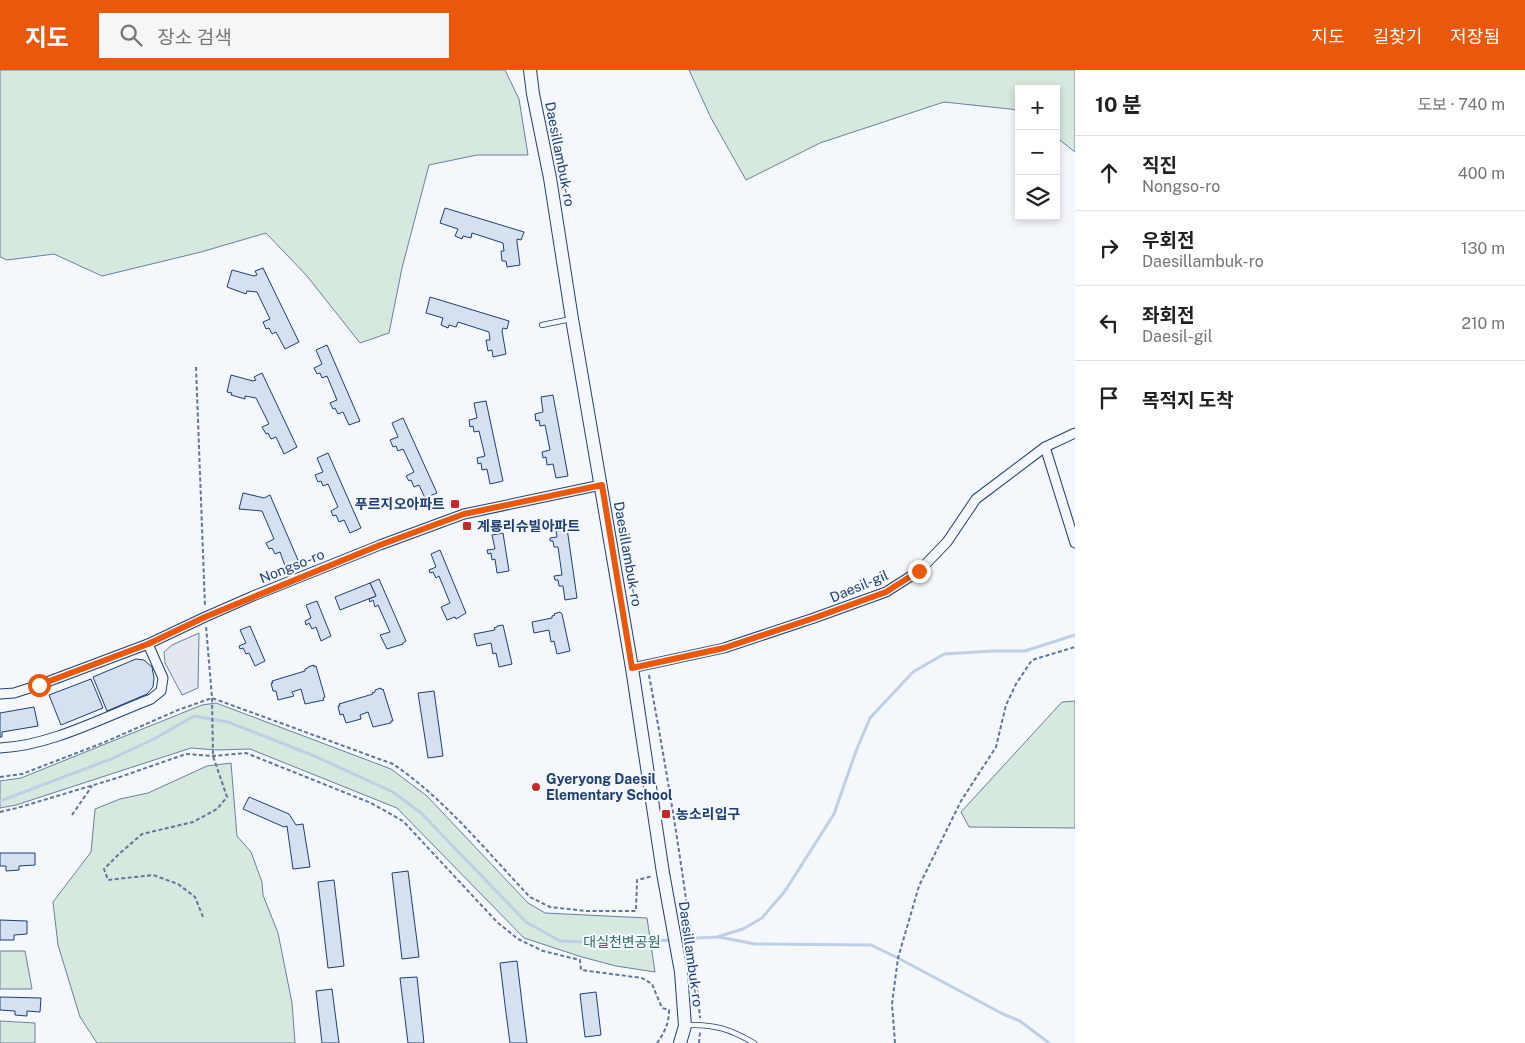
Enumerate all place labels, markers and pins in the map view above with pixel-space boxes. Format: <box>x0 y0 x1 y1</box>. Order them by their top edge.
place label: 푸르지오아파트 <box>355 496 445 512</box>
marker: 푸르지오아파트 <box>449 498 461 510</box>
place label: 계룡리슈빌아파트 <box>477 518 580 534</box>
marker: 계룡리슈빌아파트 <box>461 520 473 532</box>
place label: Gyeryong Daesil Elementary School <box>546 771 673 803</box>
marker: Gyeryong Daesil Elementary School <box>530 781 542 793</box>
place label: 농소리입구 <box>676 806 741 822</box>
marker: 농소리입구 <box>660 808 672 820</box>

